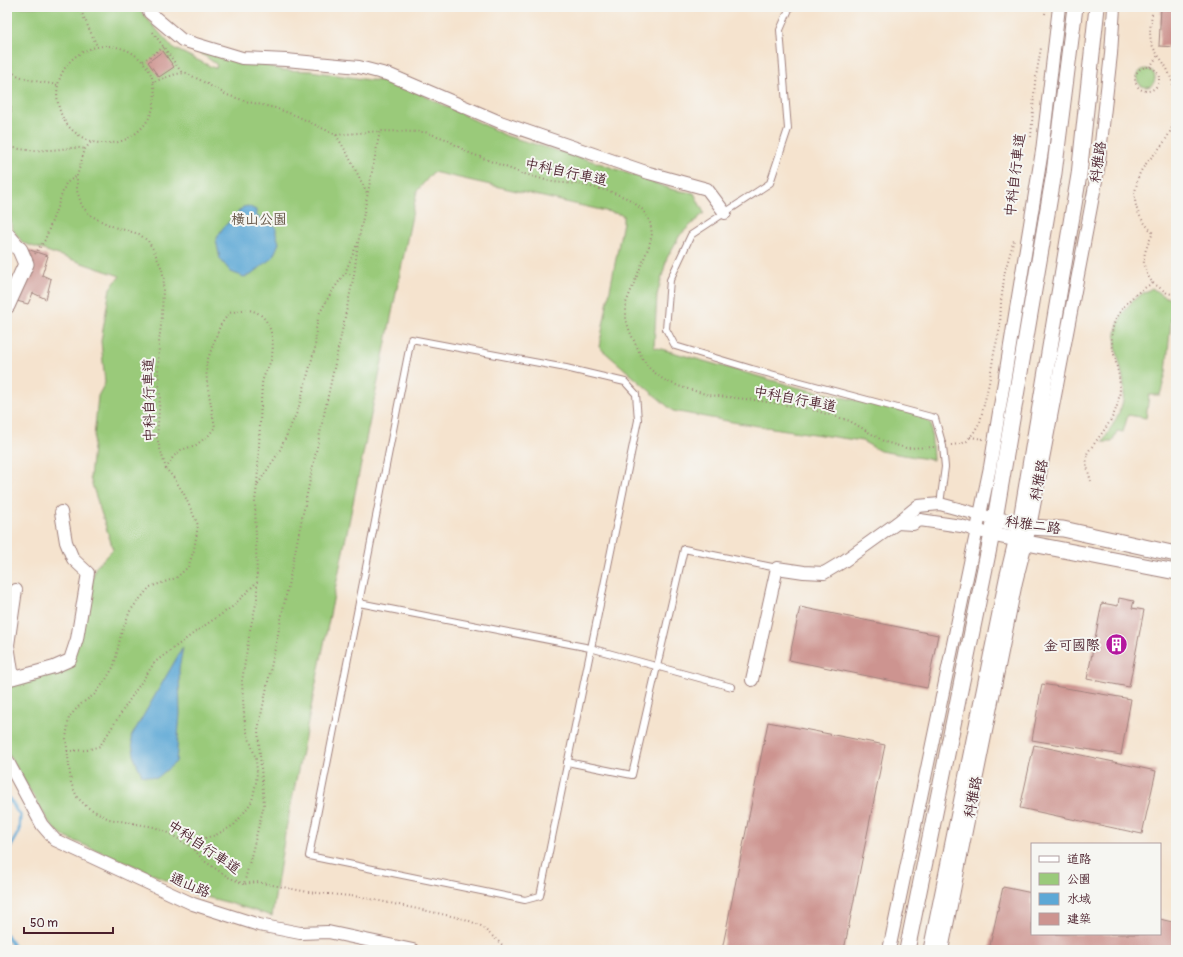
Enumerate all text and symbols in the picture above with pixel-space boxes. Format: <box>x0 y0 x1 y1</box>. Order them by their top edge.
street label: 中科自行車道 <box>1001 132 1029 218</box>
street label: 科雅路 <box>1087 140 1109 184</box>
street label: 中科自行車道 <box>523 155 609 189</box>
park label: 橫山公園 <box>231 211 287 228</box>
street label: 中科自行車道 <box>140 358 158 442</box>
street label: 中科自行車道 <box>752 383 838 415</box>
street label: 科雅路 <box>1027 458 1051 502</box>
street label: 科雅二路 <box>1004 513 1062 537</box>
building icon: 金可國際 <box>1103 632 1129 658</box>
place label: 金可國際 <box>1044 637 1100 654</box>
street label: 科雅路 <box>961 775 985 819</box>
street label: 中科自行車道 <box>164 816 244 878</box>
legend <box>1031 843 1161 935</box>
text: 道路 <box>1067 852 1091 867</box>
street label: 通山路 <box>167 869 213 901</box>
text: 公園 <box>1067 872 1091 887</box>
text: 水域 <box>1067 892 1091 907</box>
scale bar <box>24 909 113 935</box>
text: 建築 <box>1067 912 1091 927</box>
text: 50 m <box>30 916 58 931</box>

